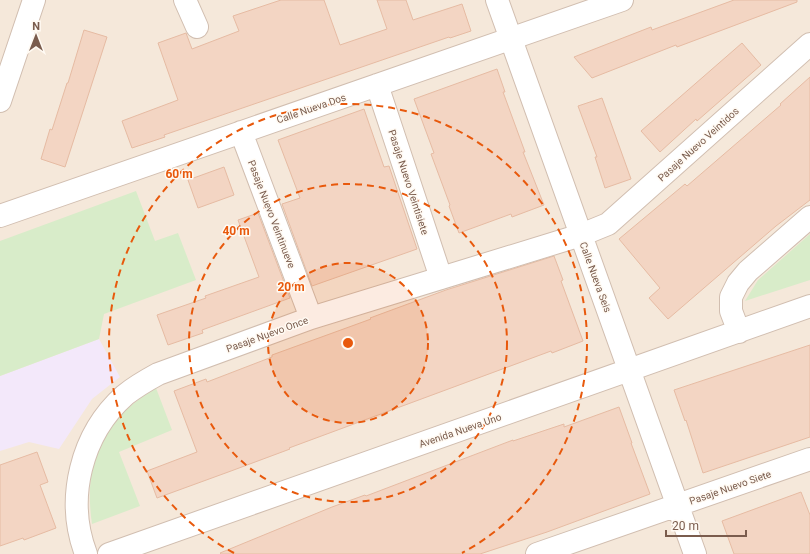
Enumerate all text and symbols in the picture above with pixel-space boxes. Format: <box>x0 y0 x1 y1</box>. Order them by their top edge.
north arrow <box>16 16 56 56</box>
text: N <box>32 20 40 33</box>
street label: Calle Nueva Dos <box>275 91 347 125</box>
street label: Pasaje Nuevo Veintidos <box>656 105 741 184</box>
street label: Pasaje Nuevo Veintisiete <box>386 128 431 236</box>
street label: Pasaje Nuevo Veintinueve <box>246 159 297 270</box>
text: 60 m <box>165 167 193 181</box>
text: 40 m <box>222 224 250 238</box>
street label: Calle Nueva Seis <box>578 241 613 314</box>
text: 20 m <box>277 280 305 294</box>
street label: Pasaje Nuevo Once <box>225 315 310 354</box>
centre of rings <box>341 336 355 350</box>
street label: Avenida Nueva Uno <box>418 411 503 450</box>
street label: Pasaje Nuevo Siete <box>688 468 772 507</box>
scale bar <box>666 512 746 538</box>
text: 20 m <box>672 519 699 533</box>

